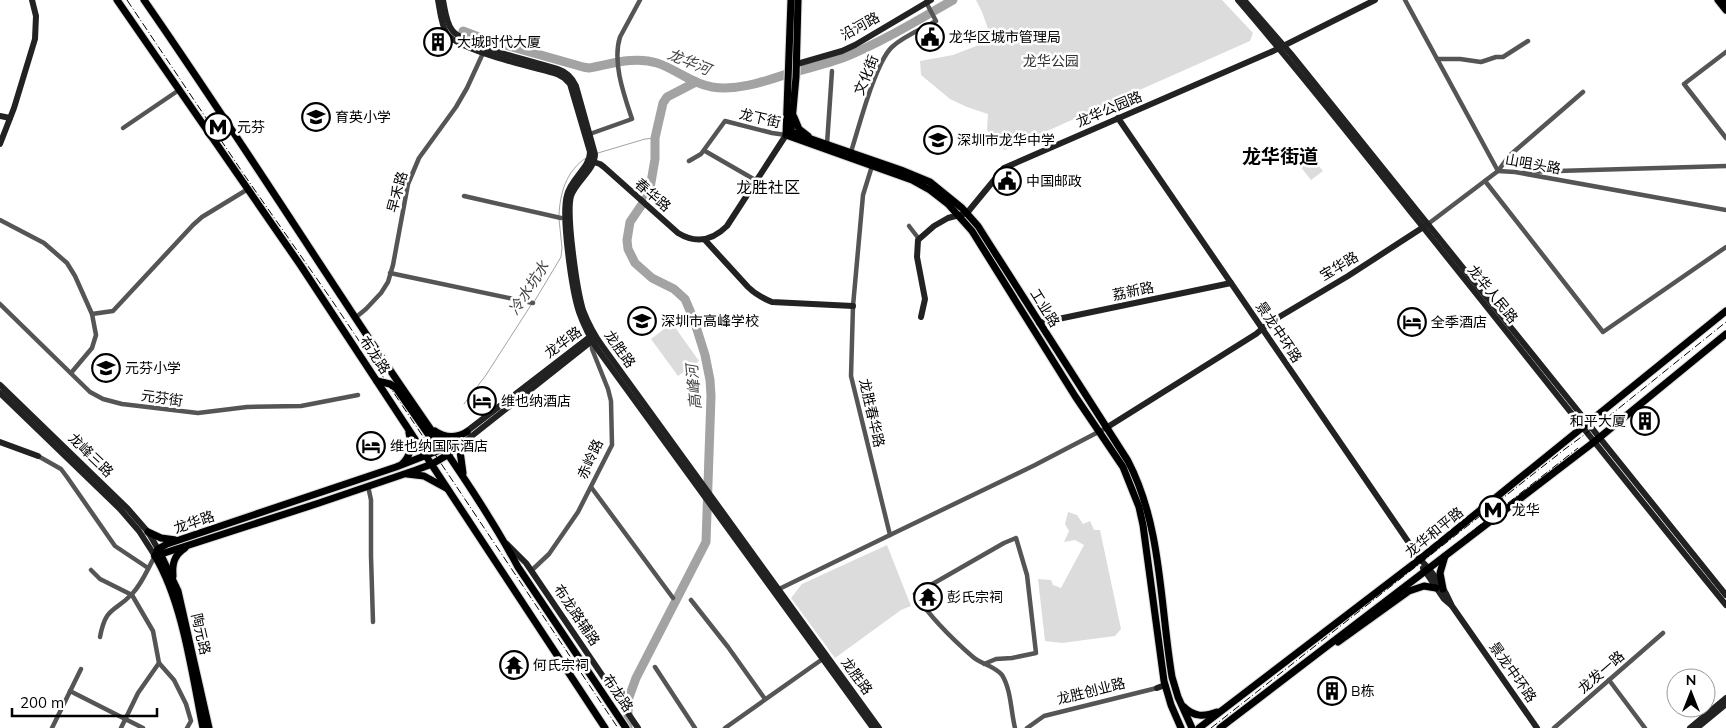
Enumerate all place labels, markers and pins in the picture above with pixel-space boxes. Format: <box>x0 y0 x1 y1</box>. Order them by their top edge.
public building icon: 龙华区城市管理局 <box>915 22 945 52</box>
building icon: 大城时代大厦 <box>423 27 453 57</box>
place label: 龙华区城市管理局 <box>949 28 1061 46</box>
place label: 大城时代大厦 <box>457 33 541 51</box>
school or university icon: 育英小学 <box>301 102 331 132</box>
place label: 育英小学 <box>335 108 391 126</box>
metro station icon: 元芬 <box>203 112 233 142</box>
place label: 元芬 <box>237 118 265 136</box>
school or university icon: 深圳市龙华中学 <box>923 125 953 155</box>
place label: 深圳市龙华中学 <box>957 131 1055 149</box>
public building icon: 中国邮政 <box>992 166 1022 196</box>
place label: 中国邮政 <box>1026 172 1082 190</box>
school or university icon: 深圳市高峰学校 <box>627 306 657 336</box>
hotel icon: 全季酒店 <box>1397 307 1427 337</box>
place label: 深圳市高峰学校 <box>661 312 759 330</box>
place label: 全季酒店 <box>1431 313 1487 331</box>
school or university icon: 元芬小学 <box>91 353 121 383</box>
place label: 元芬小学 <box>125 359 181 377</box>
hotel icon: 维也纳酒店 <box>467 386 497 416</box>
place label: 维也纳酒店 <box>501 392 571 410</box>
building icon: 和平大厦 <box>1630 406 1660 436</box>
place label: 和平大厦 <box>1570 412 1626 430</box>
hotel icon: 维也纳国际酒店 <box>356 431 386 461</box>
place label: 维也纳国际酒店 <box>390 437 488 455</box>
metro station icon: 龙华 <box>1478 495 1508 525</box>
place label: 龙华 <box>1512 501 1540 519</box>
temple icon: 彭氏宗祠 <box>913 582 943 612</box>
place label: 彭氏宗祠 <box>947 588 1003 606</box>
temple icon: 何氏宗祠 <box>499 650 529 680</box>
place label: 何氏宗祠 <box>533 656 589 674</box>
building icon: B栋 <box>1317 676 1347 706</box>
place label: B栋 <box>1351 682 1375 700</box>

